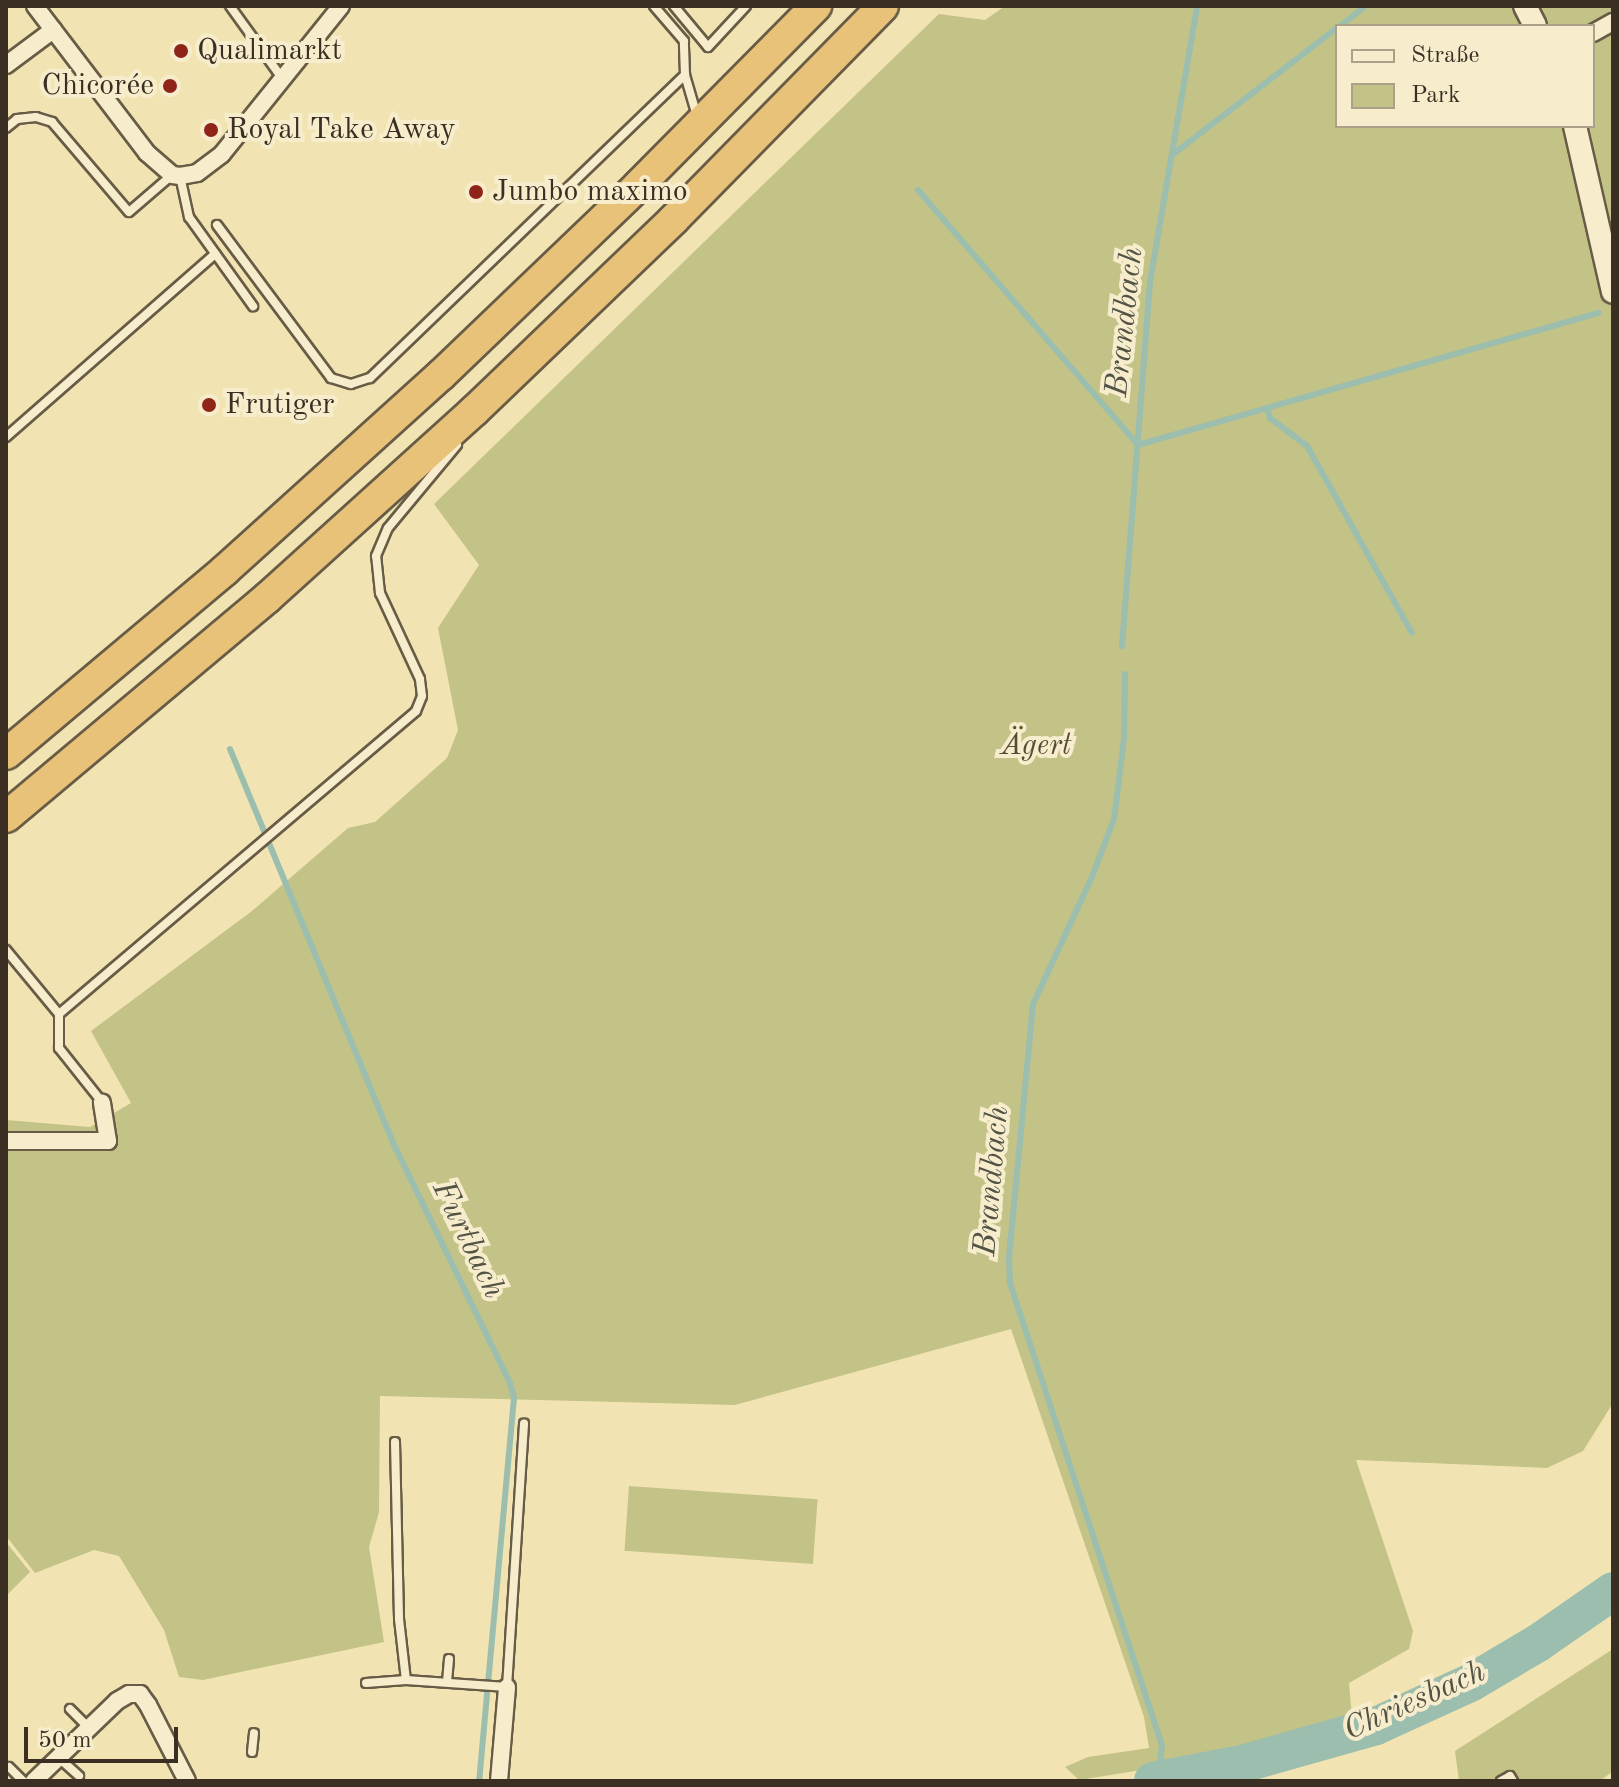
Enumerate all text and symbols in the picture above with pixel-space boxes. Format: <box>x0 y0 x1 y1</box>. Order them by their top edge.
legend <box>1335 24 1595 128</box>
place label: Qualimarkt <box>197 33 342 69</box>
marker: Qualimarkt <box>172 42 190 60</box>
text: Straße <box>1411 44 1480 68</box>
place label: Chicorée <box>42 68 154 104</box>
marker: Chicorée <box>161 77 179 95</box>
text: Park <box>1411 84 1460 108</box>
place label: Royal Take Away <box>227 112 456 148</box>
marker: Royal Take Away <box>202 121 220 139</box>
place label: Jumbo maximo <box>492 174 688 210</box>
marker: Jumbo maximo <box>467 183 485 201</box>
water label: Brandbach <box>1099 245 1153 399</box>
place label: Frutiger <box>225 387 334 423</box>
marker: Frutiger <box>200 396 218 414</box>
park label: Ägert <box>1000 728 1072 764</box>
water label: Brandbach <box>967 1104 1019 1258</box>
water label: Furtbach <box>422 1175 512 1305</box>
water label: Chriesbach <box>1338 1654 1492 1750</box>
scale bar <box>28 1711 182 1761</box>
text: 50 m <box>38 1729 92 1753</box>

